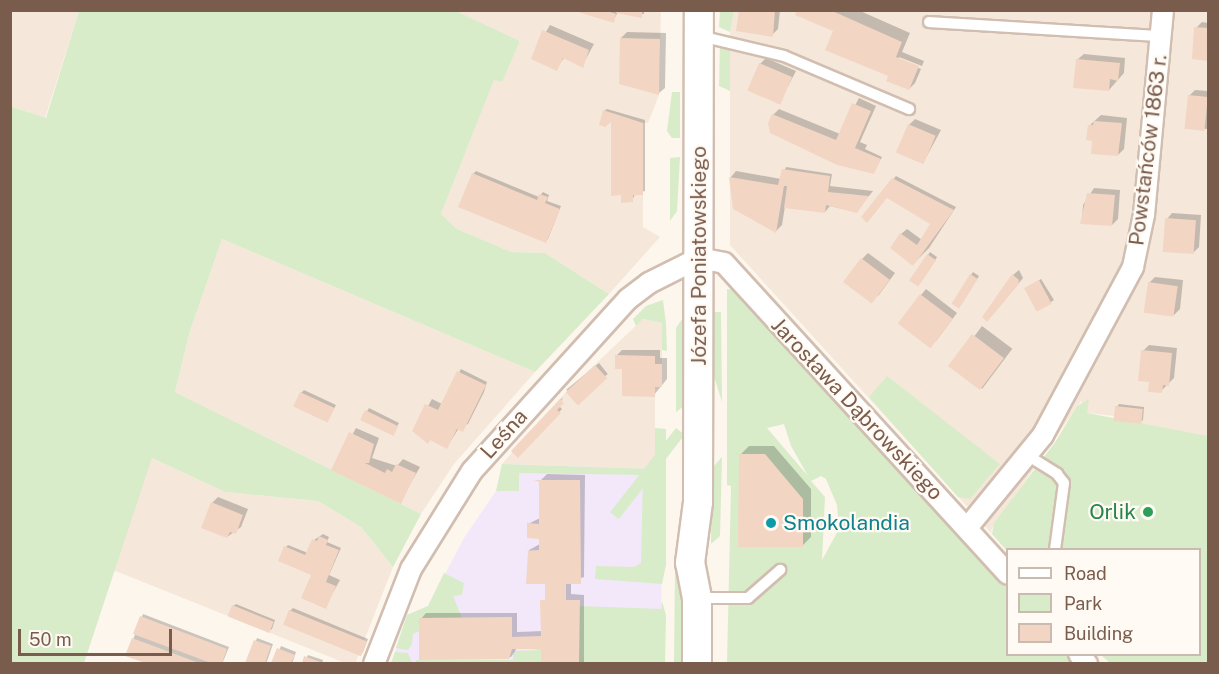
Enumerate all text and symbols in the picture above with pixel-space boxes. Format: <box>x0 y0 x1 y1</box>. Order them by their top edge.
street label: Powstańców 1863 r. <box>1124 53 1172 247</box>
street label: Józefa Poniatowskiego <box>686 146 712 366</box>
street label: Jarosława Dąbrowskiego <box>766 313 948 505</box>
street label: Leśna <box>475 404 533 464</box>
place label: Orlik <box>1089 499 1136 525</box>
marker: Orlik <box>1141 505 1155 519</box>
place label: Smokolandia <box>783 510 910 536</box>
marker: Smokolandia <box>764 516 778 530</box>
legend <box>1006 548 1201 656</box>
text: Road <box>1064 563 1107 584</box>
text: Park <box>1064 593 1102 614</box>
scale bar <box>21 617 176 655</box>
text: Building <box>1064 623 1133 644</box>
text: 50 m <box>29 629 72 650</box>

